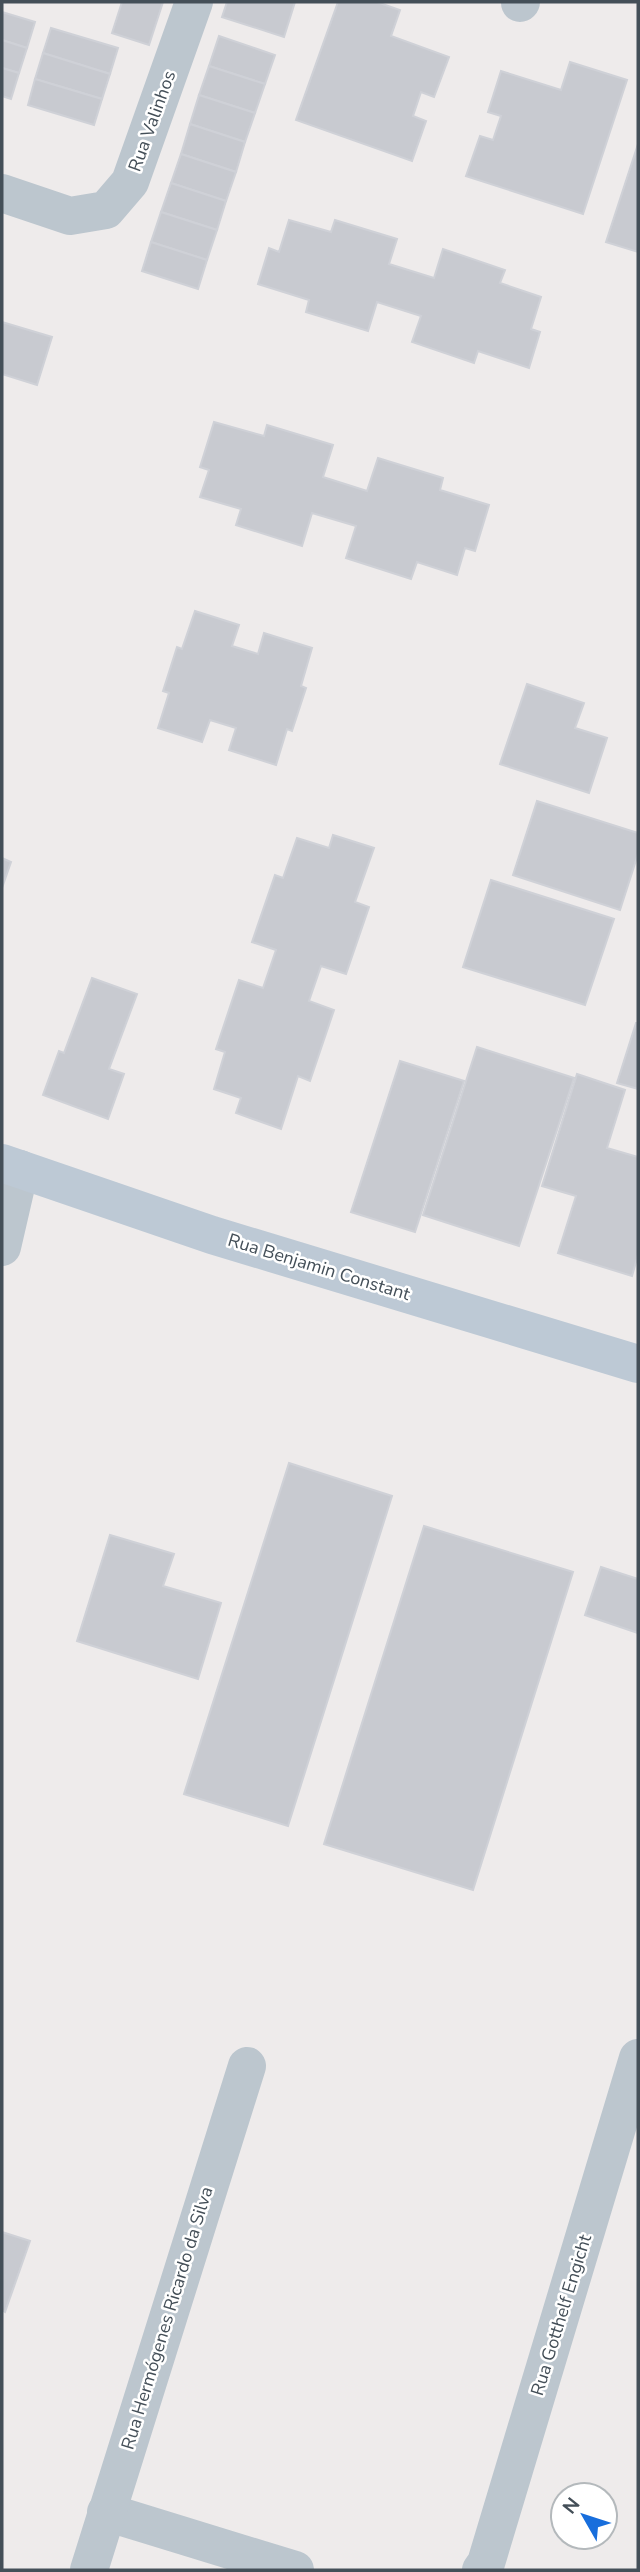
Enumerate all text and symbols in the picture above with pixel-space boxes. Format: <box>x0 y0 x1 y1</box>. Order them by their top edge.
street label: Rua Valinhos <box>123 67 181 175</box>
street label: Rua Benjamin Constant <box>225 1228 414 1306</box>
street label: Rua Hermógenes Ricardo da Silva <box>116 2184 218 2452</box>
street label: Rua Gotthelf Engicht <box>525 2231 597 2399</box>
north arrow <box>549 2481 619 2551</box>
text: N <box>557 2492 586 2520</box>

